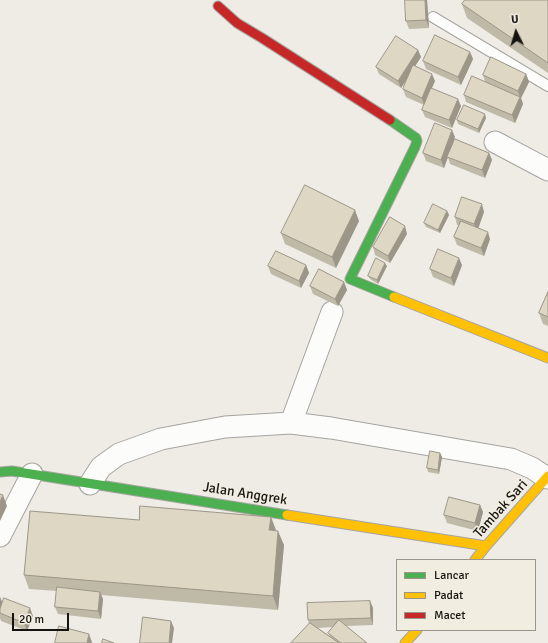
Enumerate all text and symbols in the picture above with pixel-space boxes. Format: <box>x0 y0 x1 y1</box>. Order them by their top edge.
north arrow <box>496 12 536 52</box>
text: U <box>511 13 519 26</box>
street label: Tambak Sari <box>470 476 532 542</box>
street label: Jalan Anggrek <box>202 479 288 509</box>
legend <box>396 559 536 631</box>
text: Lancar <box>434 568 469 583</box>
text: Padat <box>434 588 463 603</box>
scale bar <box>14 605 71 631</box>
text: Macet <box>434 608 466 623</box>
text: 20 m <box>19 612 44 627</box>

